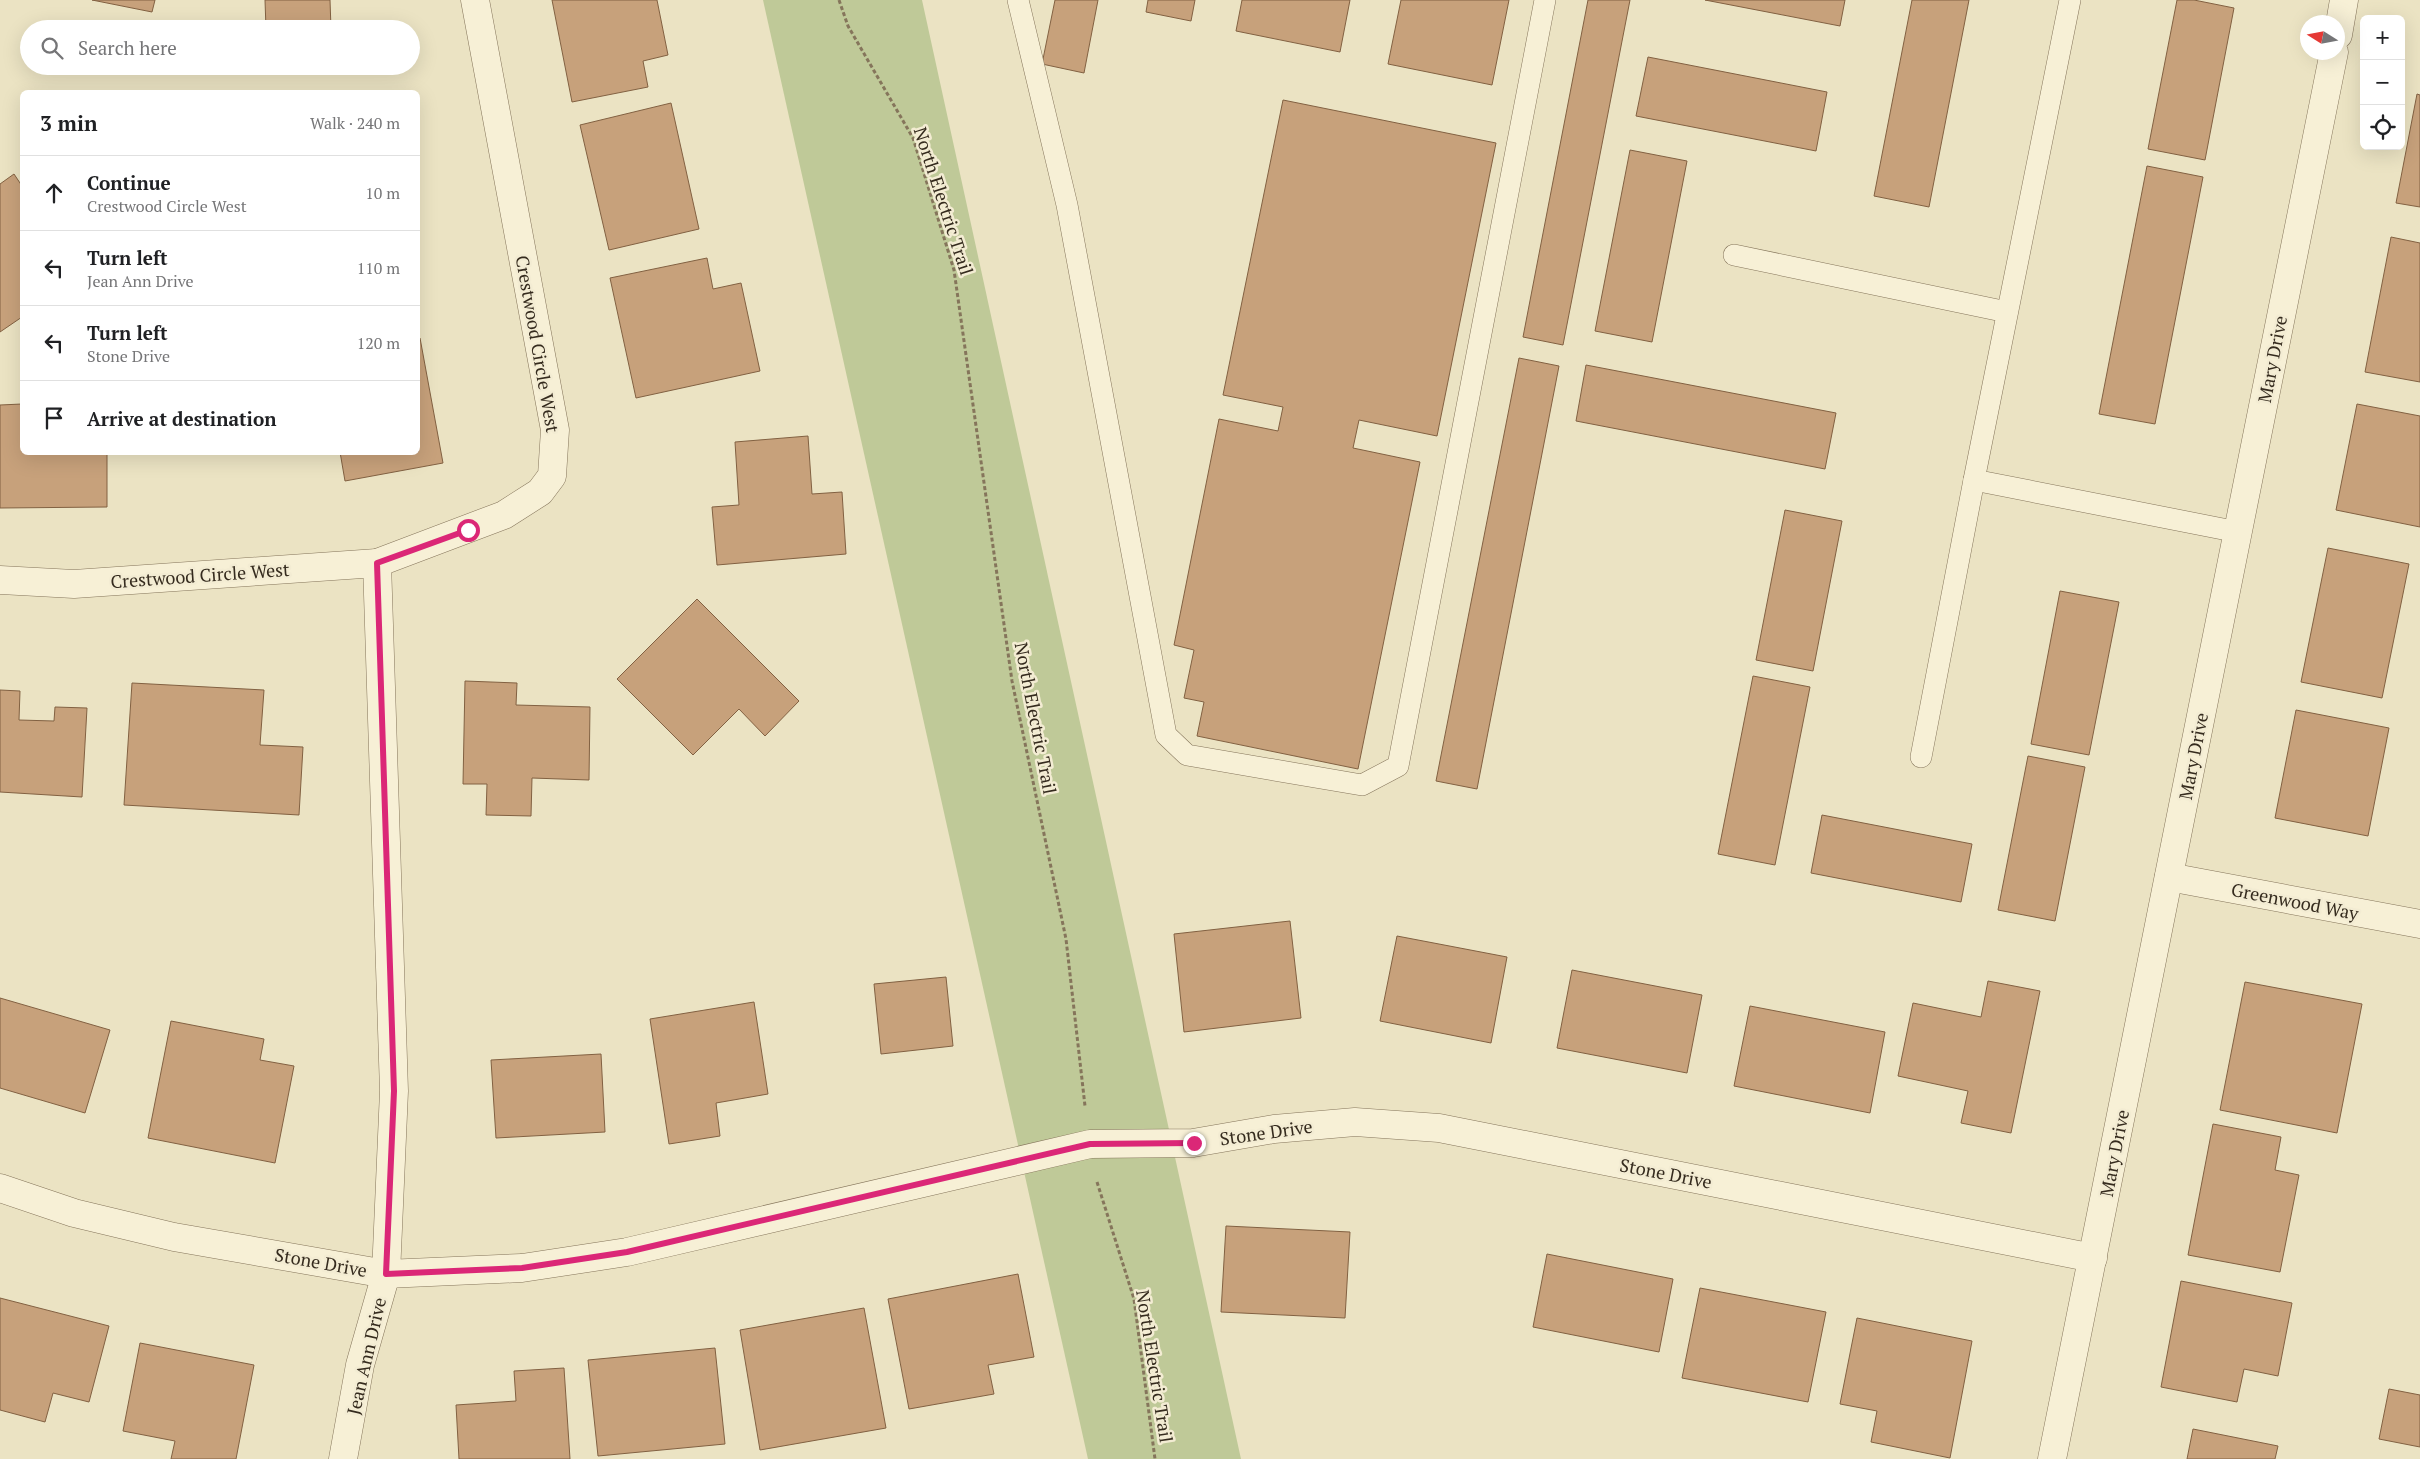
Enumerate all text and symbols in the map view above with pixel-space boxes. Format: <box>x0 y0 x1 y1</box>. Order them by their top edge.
north arrow <box>2300 15 2345 60</box>
map controls <box>2360 15 2405 150</box>
button: + <box>2360 15 2405 60</box>
search box <box>20 20 420 75</box>
icon: search <box>38 34 66 62</box>
text: Search here <box>78 35 177 60</box>
button: − <box>2360 60 2405 105</box>
button: locate <box>2360 105 2405 150</box>
text: 3 min <box>40 109 97 137</box>
text: Walk · 240 m <box>310 112 400 134</box>
street label: North Electric Trail <box>909 124 979 278</box>
text: Continue <box>87 170 171 195</box>
icon: ahead <box>40 179 68 207</box>
text: 10 m <box>365 182 400 204</box>
text: Crestwood Circle West <box>87 195 247 217</box>
text: Turn left <box>87 245 168 270</box>
icon: left <box>40 254 68 282</box>
street label: Crestwood Circle West <box>511 254 565 435</box>
text: 110 m <box>357 257 400 279</box>
text: Jean Ann Drive <box>87 270 194 292</box>
street label: Mary Drive <box>2252 313 2292 405</box>
text: Turn left <box>87 320 168 345</box>
icon: left <box>40 329 68 357</box>
text: 120 m <box>357 332 400 354</box>
text: Stone Drive <box>87 345 170 367</box>
icon: arrive <box>40 404 68 432</box>
text: Arrive at destination <box>87 406 276 431</box>
route start <box>457 519 480 542</box>
street label: Crestwood Circle West <box>110 557 291 593</box>
street label: North Electric Trail <box>1010 640 1062 796</box>
street label: Mary Drive <box>2173 710 2213 802</box>
street label: Greenwood Way <box>2229 877 2362 925</box>
street label: Mary Drive <box>2094 1107 2134 1199</box>
street label: Stone Drive <box>1218 1114 1314 1150</box>
route end <box>1183 1132 1206 1155</box>
street label: Stone Drive <box>1618 1152 1714 1194</box>
street label: Stone Drive <box>273 1242 369 1282</box>
street label: North Electric Trail <box>1131 1288 1179 1444</box>
street label: Jean Ann Drive <box>341 1295 391 1417</box>

